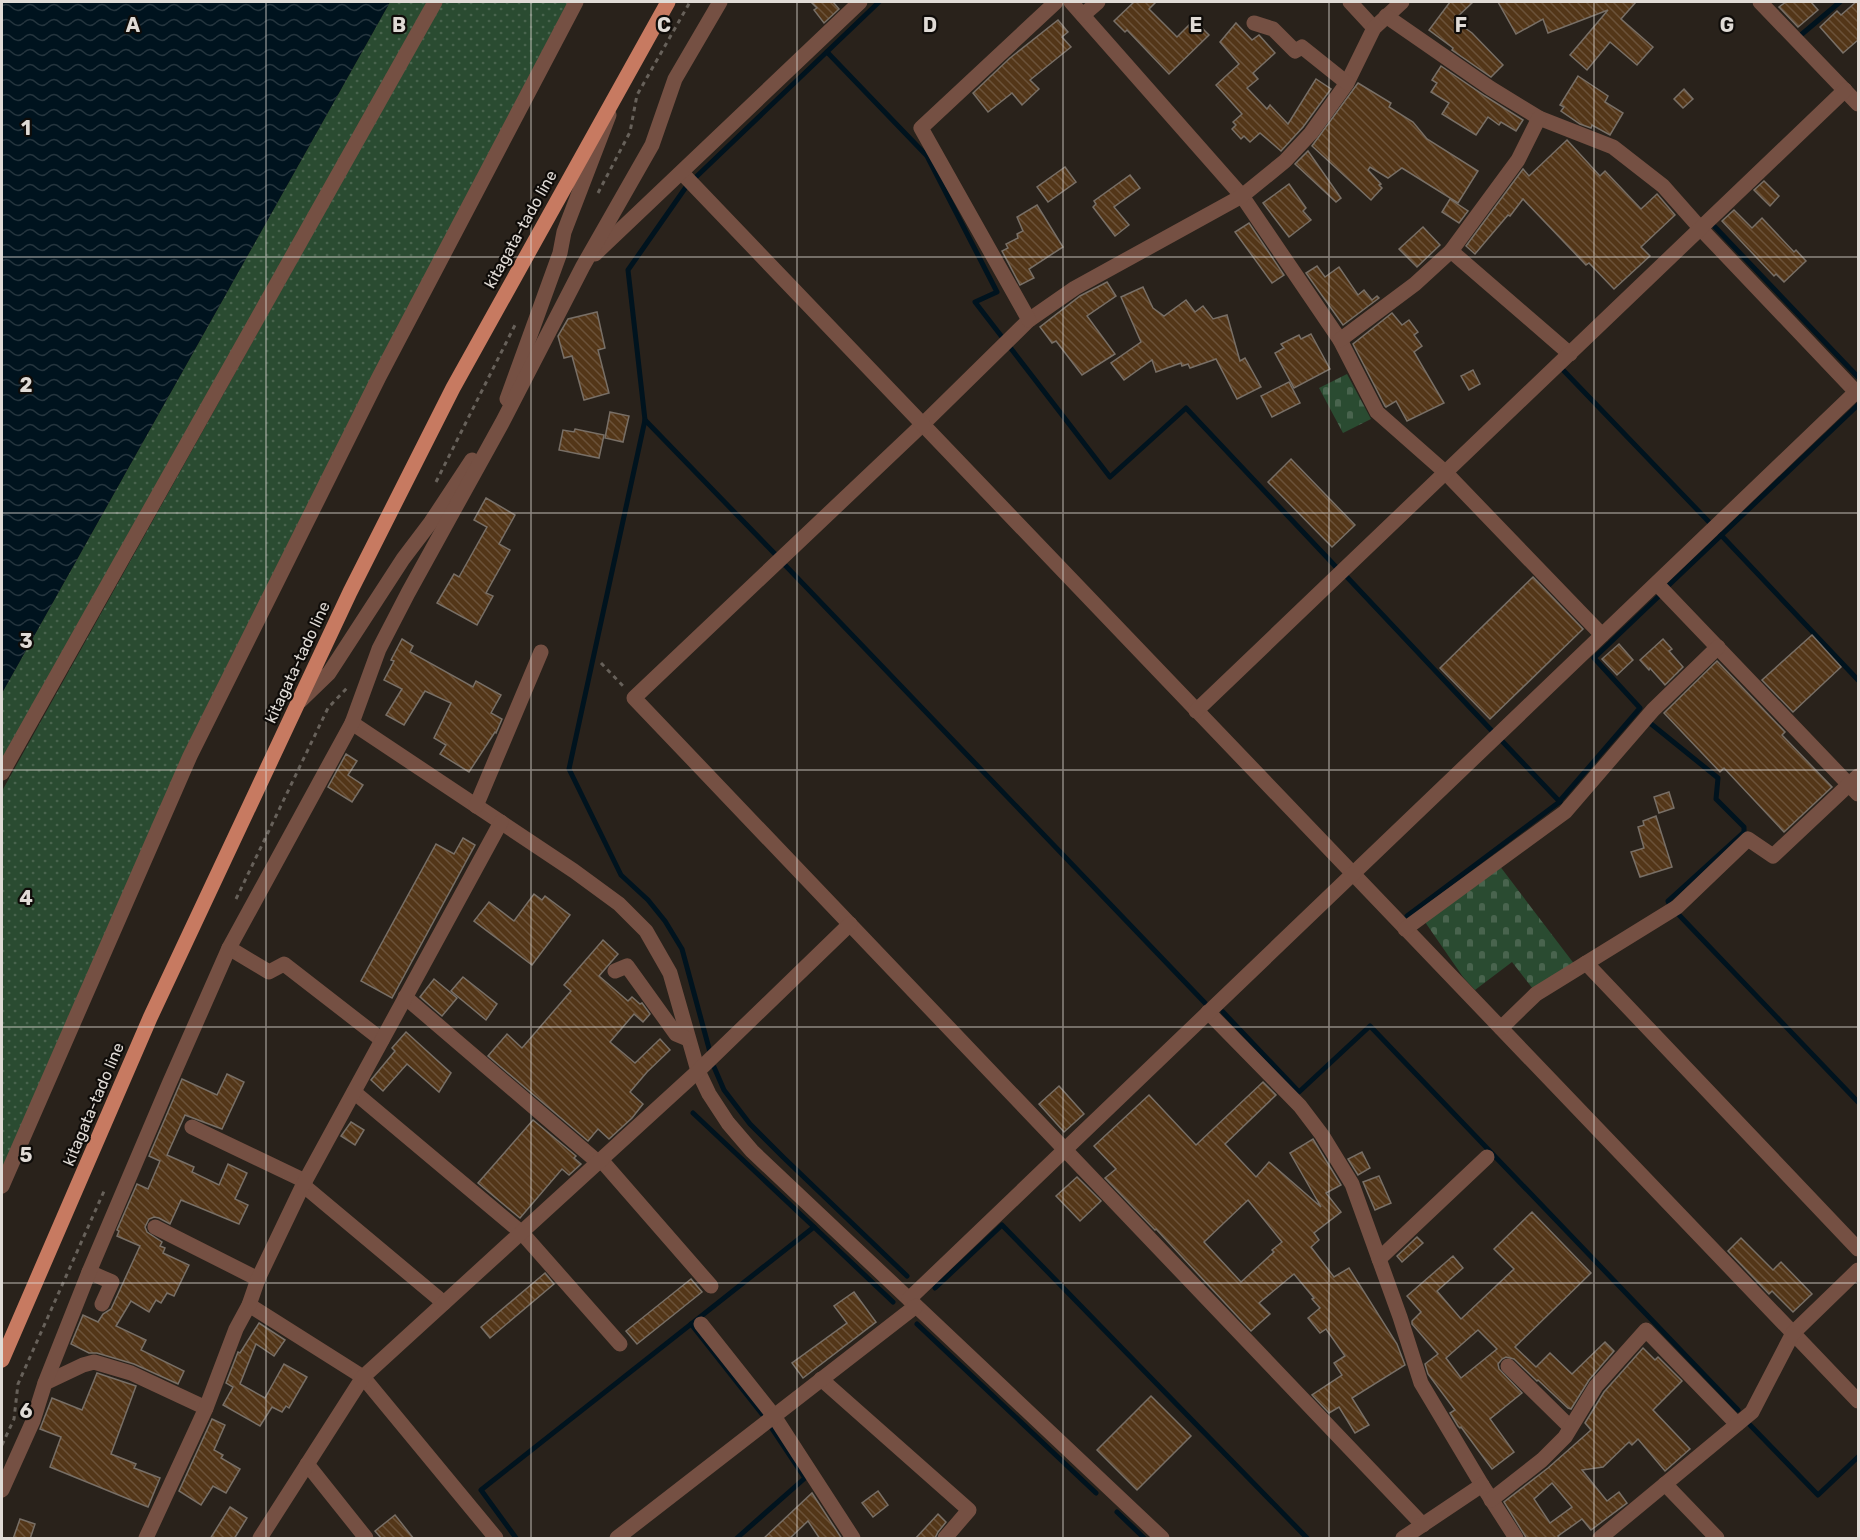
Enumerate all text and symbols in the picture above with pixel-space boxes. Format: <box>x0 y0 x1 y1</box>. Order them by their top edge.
text: A <box>126 13 141 37</box>
text: B <box>392 13 406 37</box>
text: C <box>657 13 671 37</box>
text: D <box>923 13 937 37</box>
text: E <box>1190 13 1202 37</box>
text: F <box>1455 13 1467 37</box>
text: G <box>1720 13 1734 37</box>
text: 1 <box>21 116 31 140</box>
street label: kitagata-tado line <box>480 167 561 292</box>
text: 2 <box>20 373 33 397</box>
street label: kitagata-tado line <box>261 598 334 726</box>
text: 3 <box>19 629 33 653</box>
text: 4 <box>19 886 33 910</box>
street label: kitagata-tado line <box>59 1040 128 1169</box>
text: 5 <box>20 1143 33 1167</box>
text: 6 <box>19 1399 33 1423</box>

